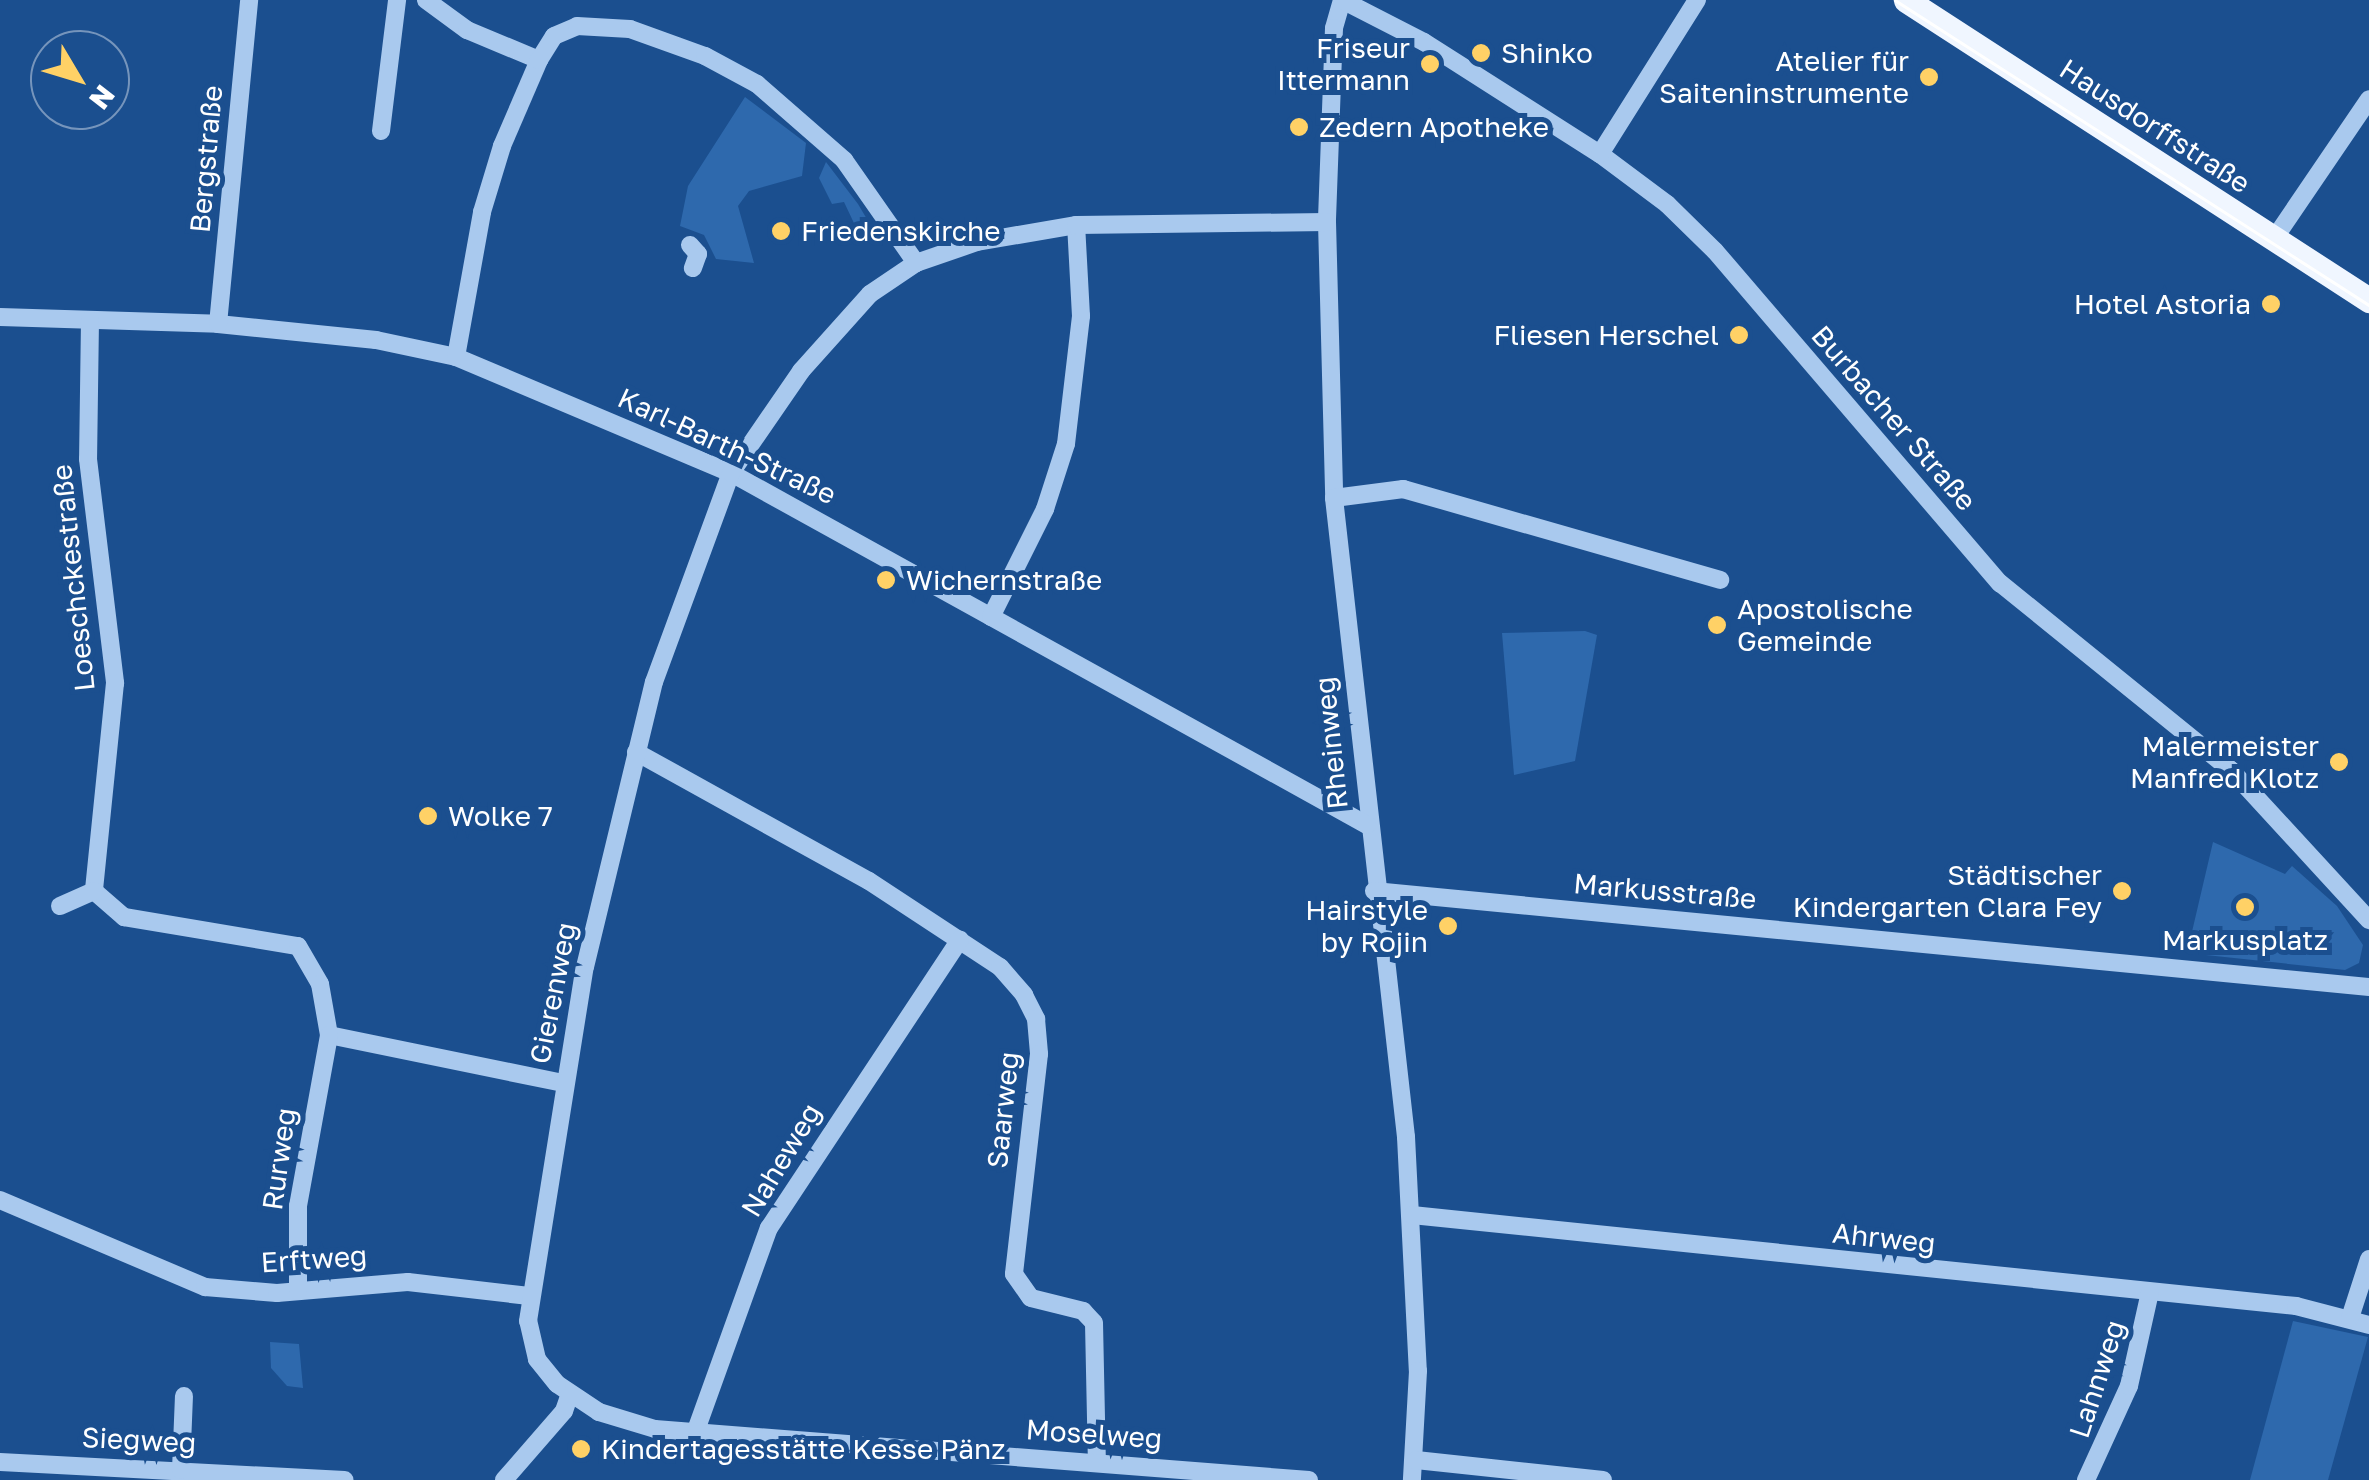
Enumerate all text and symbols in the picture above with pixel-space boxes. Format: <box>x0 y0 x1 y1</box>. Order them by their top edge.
north arrow <box>30 30 130 130</box>
place label: Friseur Ittermann <box>1277 31 1410 97</box>
place label: Shinko <box>1501 36 1593 70</box>
marker: Shinko <box>1470 42 1492 64</box>
place label: Atelier für Saiteninstrumente <box>1659 44 1909 110</box>
street label: Hausdorffstraße <box>2054 52 2256 200</box>
marker: Friseur Ittermann <box>1419 53 1441 75</box>
marker: Atelier für Saiteninstrumente <box>1918 66 1940 88</box>
text: N <box>83 79 122 116</box>
street label: Bergstraße <box>183 84 229 234</box>
place label: Zedern Apotheke <box>1319 110 1549 144</box>
marker: Zedern Apotheke <box>1288 116 1310 138</box>
place label: Friedenskirche <box>801 214 1001 248</box>
marker: Friedenskirche <box>770 220 792 242</box>
place label: Hotel Astoria <box>2074 287 2251 321</box>
marker: Hotel Astoria <box>2260 293 2282 315</box>
place label: Fliesen Herschel <box>1493 318 1719 352</box>
street label: Burbacher Straße <box>1805 319 1983 517</box>
marker: Fliesen Herschel <box>1728 324 1750 346</box>
street label: Karl-Barth-Straße <box>613 381 841 511</box>
street label: Loeschckestraße <box>44 463 102 693</box>
place label: Wichernstraße <box>906 563 1102 597</box>
marker: Wichernstraße <box>875 569 897 591</box>
place label: Apostolische Gemeinde <box>1737 592 1913 658</box>
marker: Apostolische Gemeinde <box>1706 614 1728 636</box>
street label: Rheinweg <box>1307 675 1355 811</box>
place label: Malermeister Manfred Klotz <box>2130 729 2319 795</box>
marker: Malermeister Manfred Klotz <box>2328 751 2350 773</box>
place label: Wolke 7 <box>448 799 553 833</box>
marker: Wolke 7 <box>417 805 439 827</box>
place label: Städtischer Kindergarten Clara Fey <box>1793 858 2102 924</box>
street label: Markusstraße <box>1572 866 1758 916</box>
marker: Städtischer Kindergarten Clara Fey <box>2111 880 2133 902</box>
place label: Hairstyle by Rojin <box>1305 893 1428 959</box>
marker: Markusplatz <box>2234 896 2256 918</box>
marker: Hairstyle by Rojin <box>1437 915 1459 937</box>
street label: Gierenweg <box>523 920 583 1066</box>
place label: Markusplatz <box>2162 923 2328 957</box>
street label: Saarweg <box>980 1050 1026 1170</box>
street label: Naheweg <box>734 1097 828 1223</box>
street label: Rurweg <box>255 1106 303 1212</box>
street label: Ahrweg <box>1831 1216 1937 1260</box>
street label: Erftweg <box>260 1239 368 1279</box>
street label: Lahnweg <box>2062 1316 2132 1442</box>
street label: Moselweg <box>1025 1412 1163 1456</box>
street label: Siegweg <box>81 1420 197 1460</box>
place label: Kindertagesstätte Kesse Pänz <box>601 1432 1006 1466</box>
marker: Kindertagesstätte Kesse Pänz <box>570 1438 592 1460</box>

